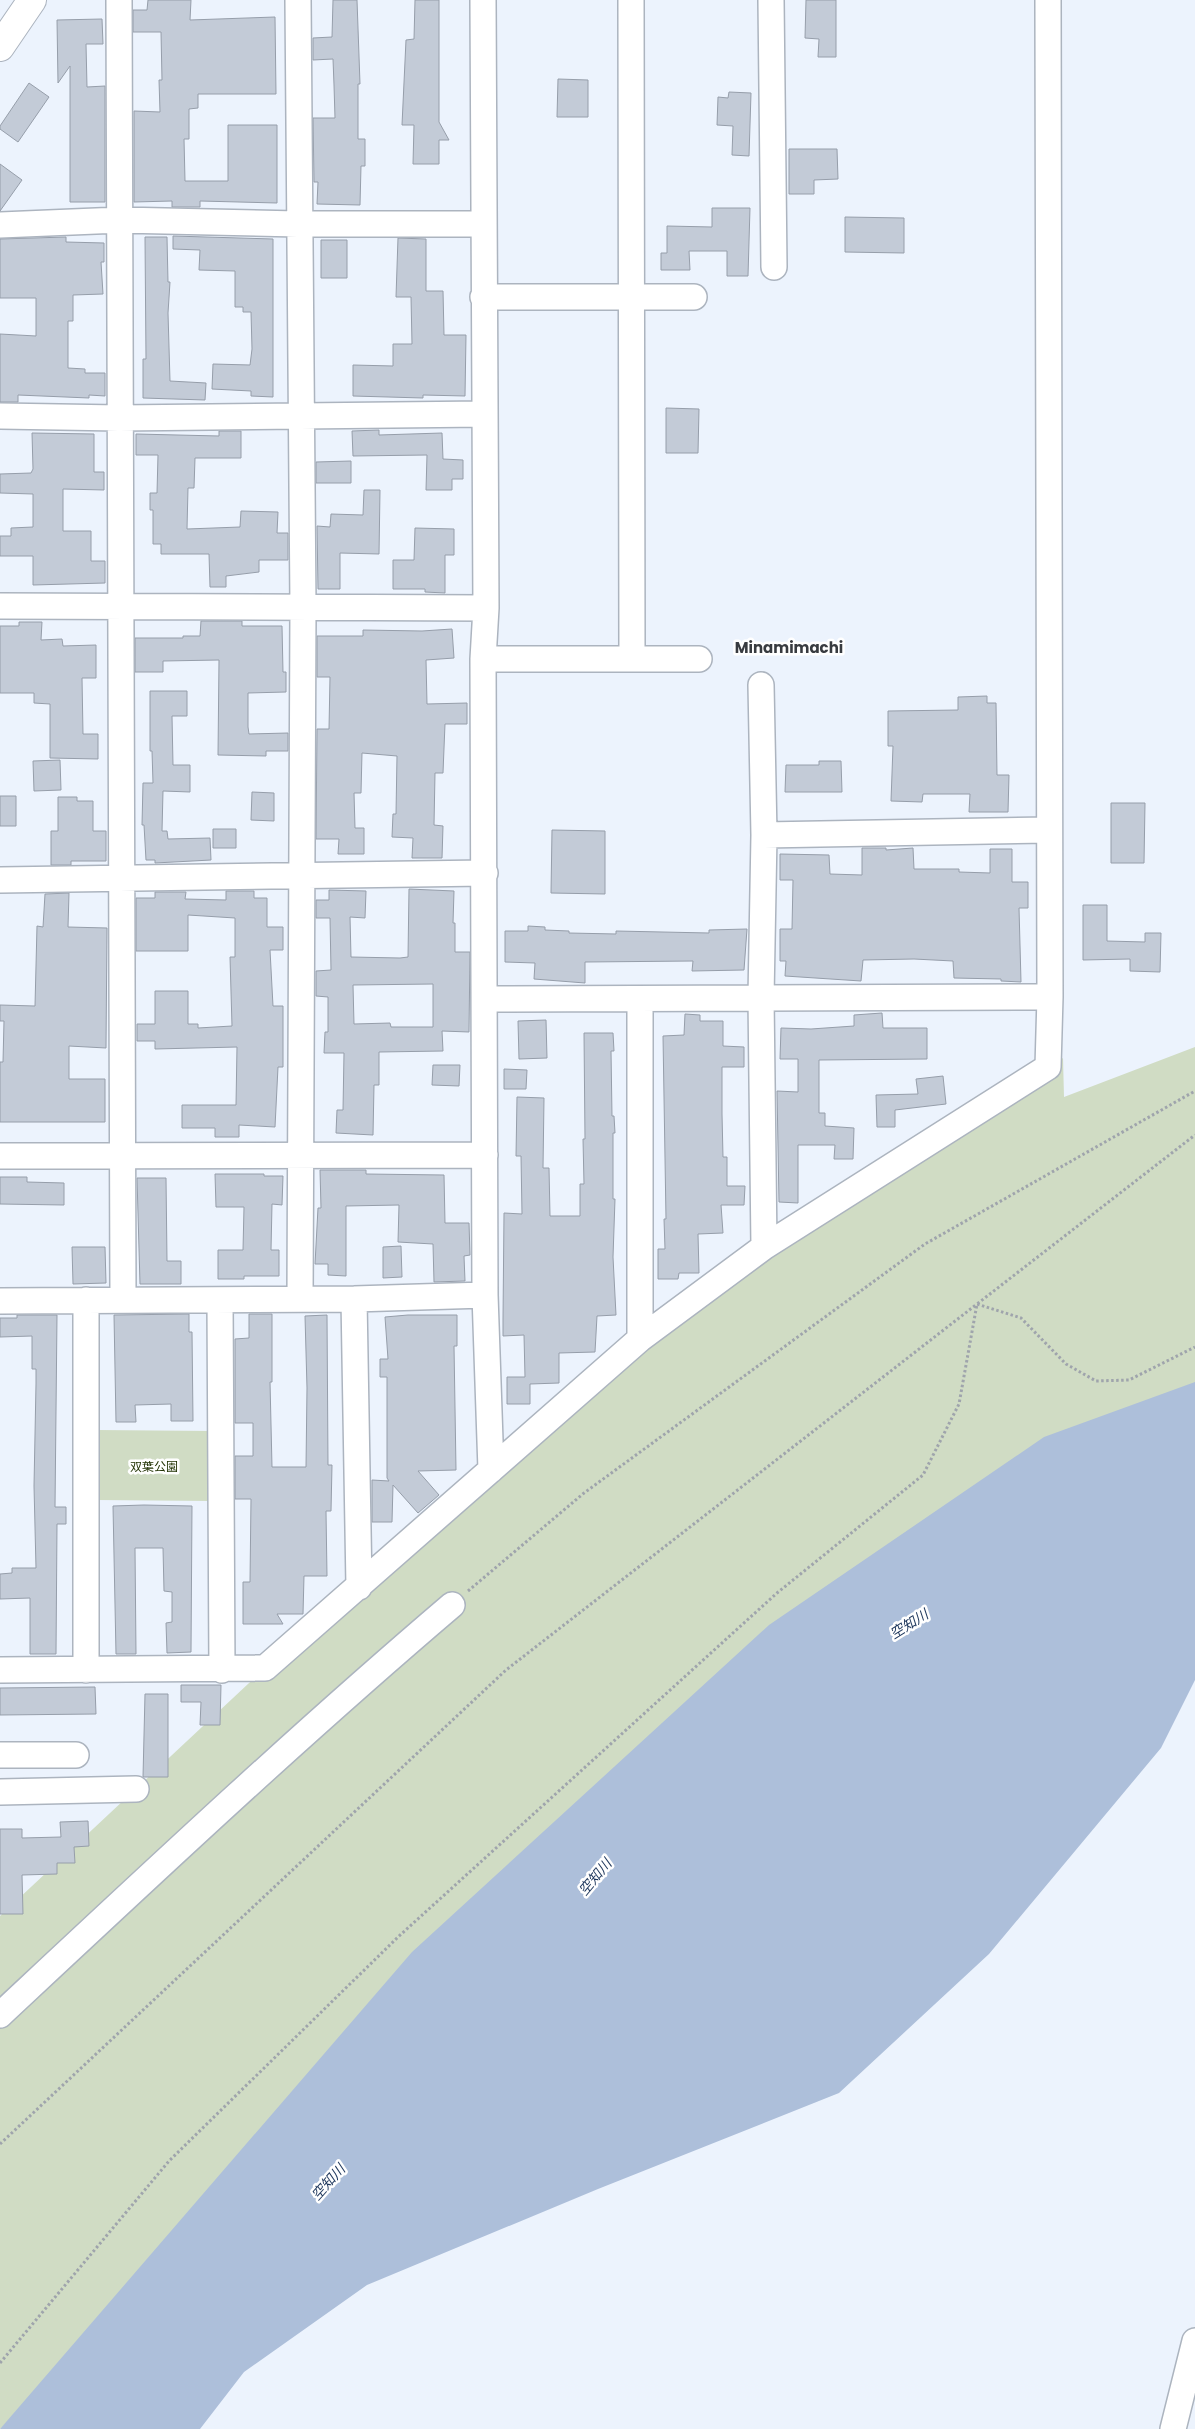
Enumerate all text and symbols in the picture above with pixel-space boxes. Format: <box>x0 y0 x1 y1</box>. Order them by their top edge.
district label: Minamimachi <box>735 637 843 658</box>
park label: 双葉公園 <box>130 1458 178 1475</box>
water label: 空知川 <box>886 1603 934 1644</box>
water label: 空知川 <box>574 1853 617 1900</box>
water label: 空知川 <box>307 2158 351 2204</box>

